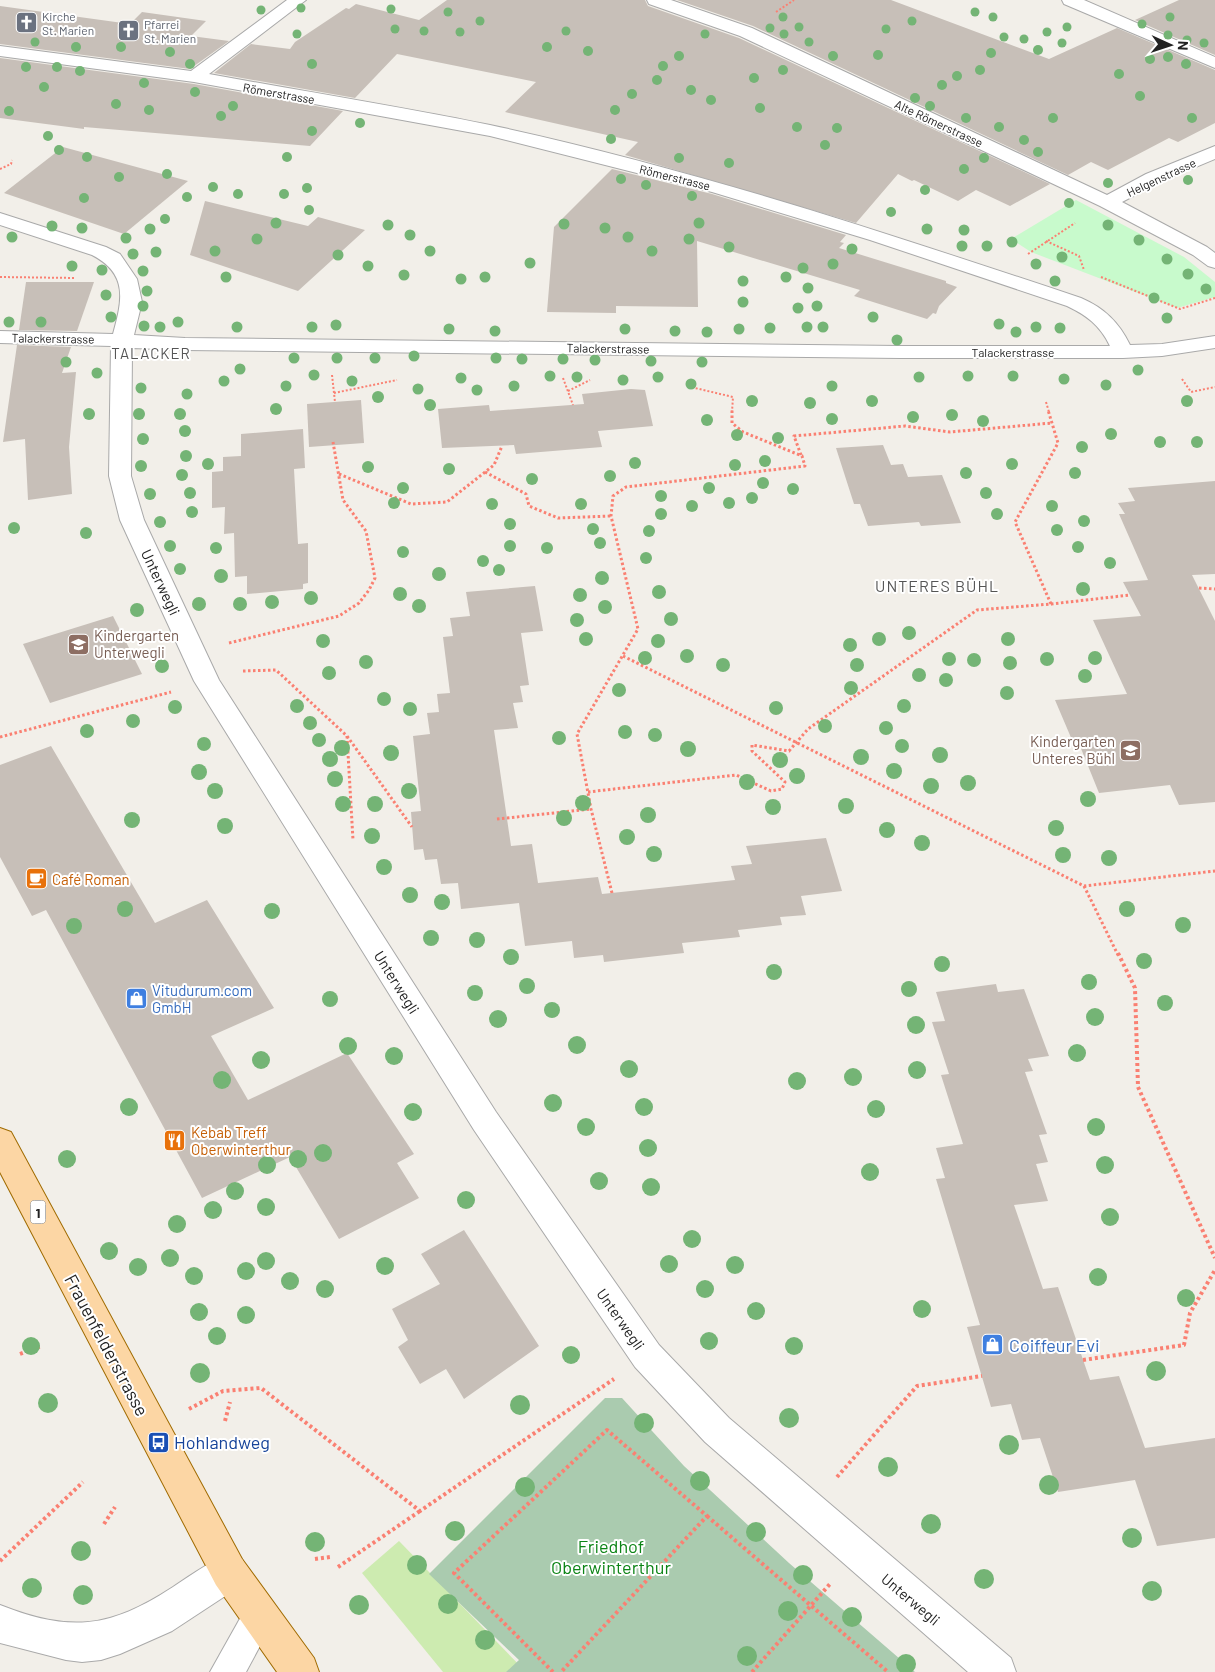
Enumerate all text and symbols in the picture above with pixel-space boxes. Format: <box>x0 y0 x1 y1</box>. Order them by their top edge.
place label: Kirche St. Marien <box>42 9 94 37</box>
church icon: Kirche St. Marien <box>14 11 38 35</box>
place label: Pfarrei St. Marien <box>144 17 196 45</box>
church icon: Pfarrei St. Marien <box>116 19 140 43</box>
north arrow <box>1145 20 1195 70</box>
text: N <box>1175 41 1192 51</box>
street label: Römerstrasse <box>242 80 316 106</box>
street label: Alte Römerstrasse <box>893 96 985 150</box>
street label: Helgenstrasse <box>1124 155 1198 199</box>
street label: Römerstrasse <box>638 161 712 193</box>
street label: Talackerstrasse <box>11 330 95 346</box>
street label: Talackerstrasse <box>566 340 650 356</box>
district label: TALACKER <box>111 344 191 362</box>
street label: Talackerstrasse <box>972 345 1054 359</box>
street label: Unterwegli <box>138 546 184 618</box>
district label: UNTERES BÜHL <box>875 576 999 595</box>
place label: Kindergarten Unterwegli <box>94 626 179 661</box>
school or university icon: Kindergarten Unterwegli <box>66 632 90 656</box>
place label: Kindergarten Unteres Bühl <box>1030 732 1115 767</box>
school or university icon: Kindergarten Unteres Bühl <box>1119 738 1143 762</box>
cafe icon: Café Roman <box>24 867 48 891</box>
place label: Café Roman <box>52 870 130 888</box>
street label: Unterwegli <box>371 947 423 1017</box>
place label: Vitudurum.com GmbH <box>152 981 252 1016</box>
shop icon: Vitudurum.com GmbH <box>124 987 148 1011</box>
place label: Kebab Treff Oberwinterthur <box>191 1123 292 1158</box>
restaurant icon: Kebab Treff Oberwinterthur <box>163 1129 187 1153</box>
road number: 1 <box>30 1200 46 1224</box>
street label: Frauenfelderstrasse <box>60 1270 154 1420</box>
street label: Unterwegli <box>593 1285 649 1353</box>
shop icon: Coiffeur Evi <box>981 1333 1005 1357</box>
place label: Coiffeur Evi <box>1009 1334 1100 1356</box>
bus stop icon: Hohlandweg <box>146 1430 170 1454</box>
place label: Hohlandweg <box>174 1431 270 1453</box>
park label: Friedhof Oberwinterthur <box>551 1535 671 1578</box>
street label: Unterwegli <box>878 1569 944 1629</box>

